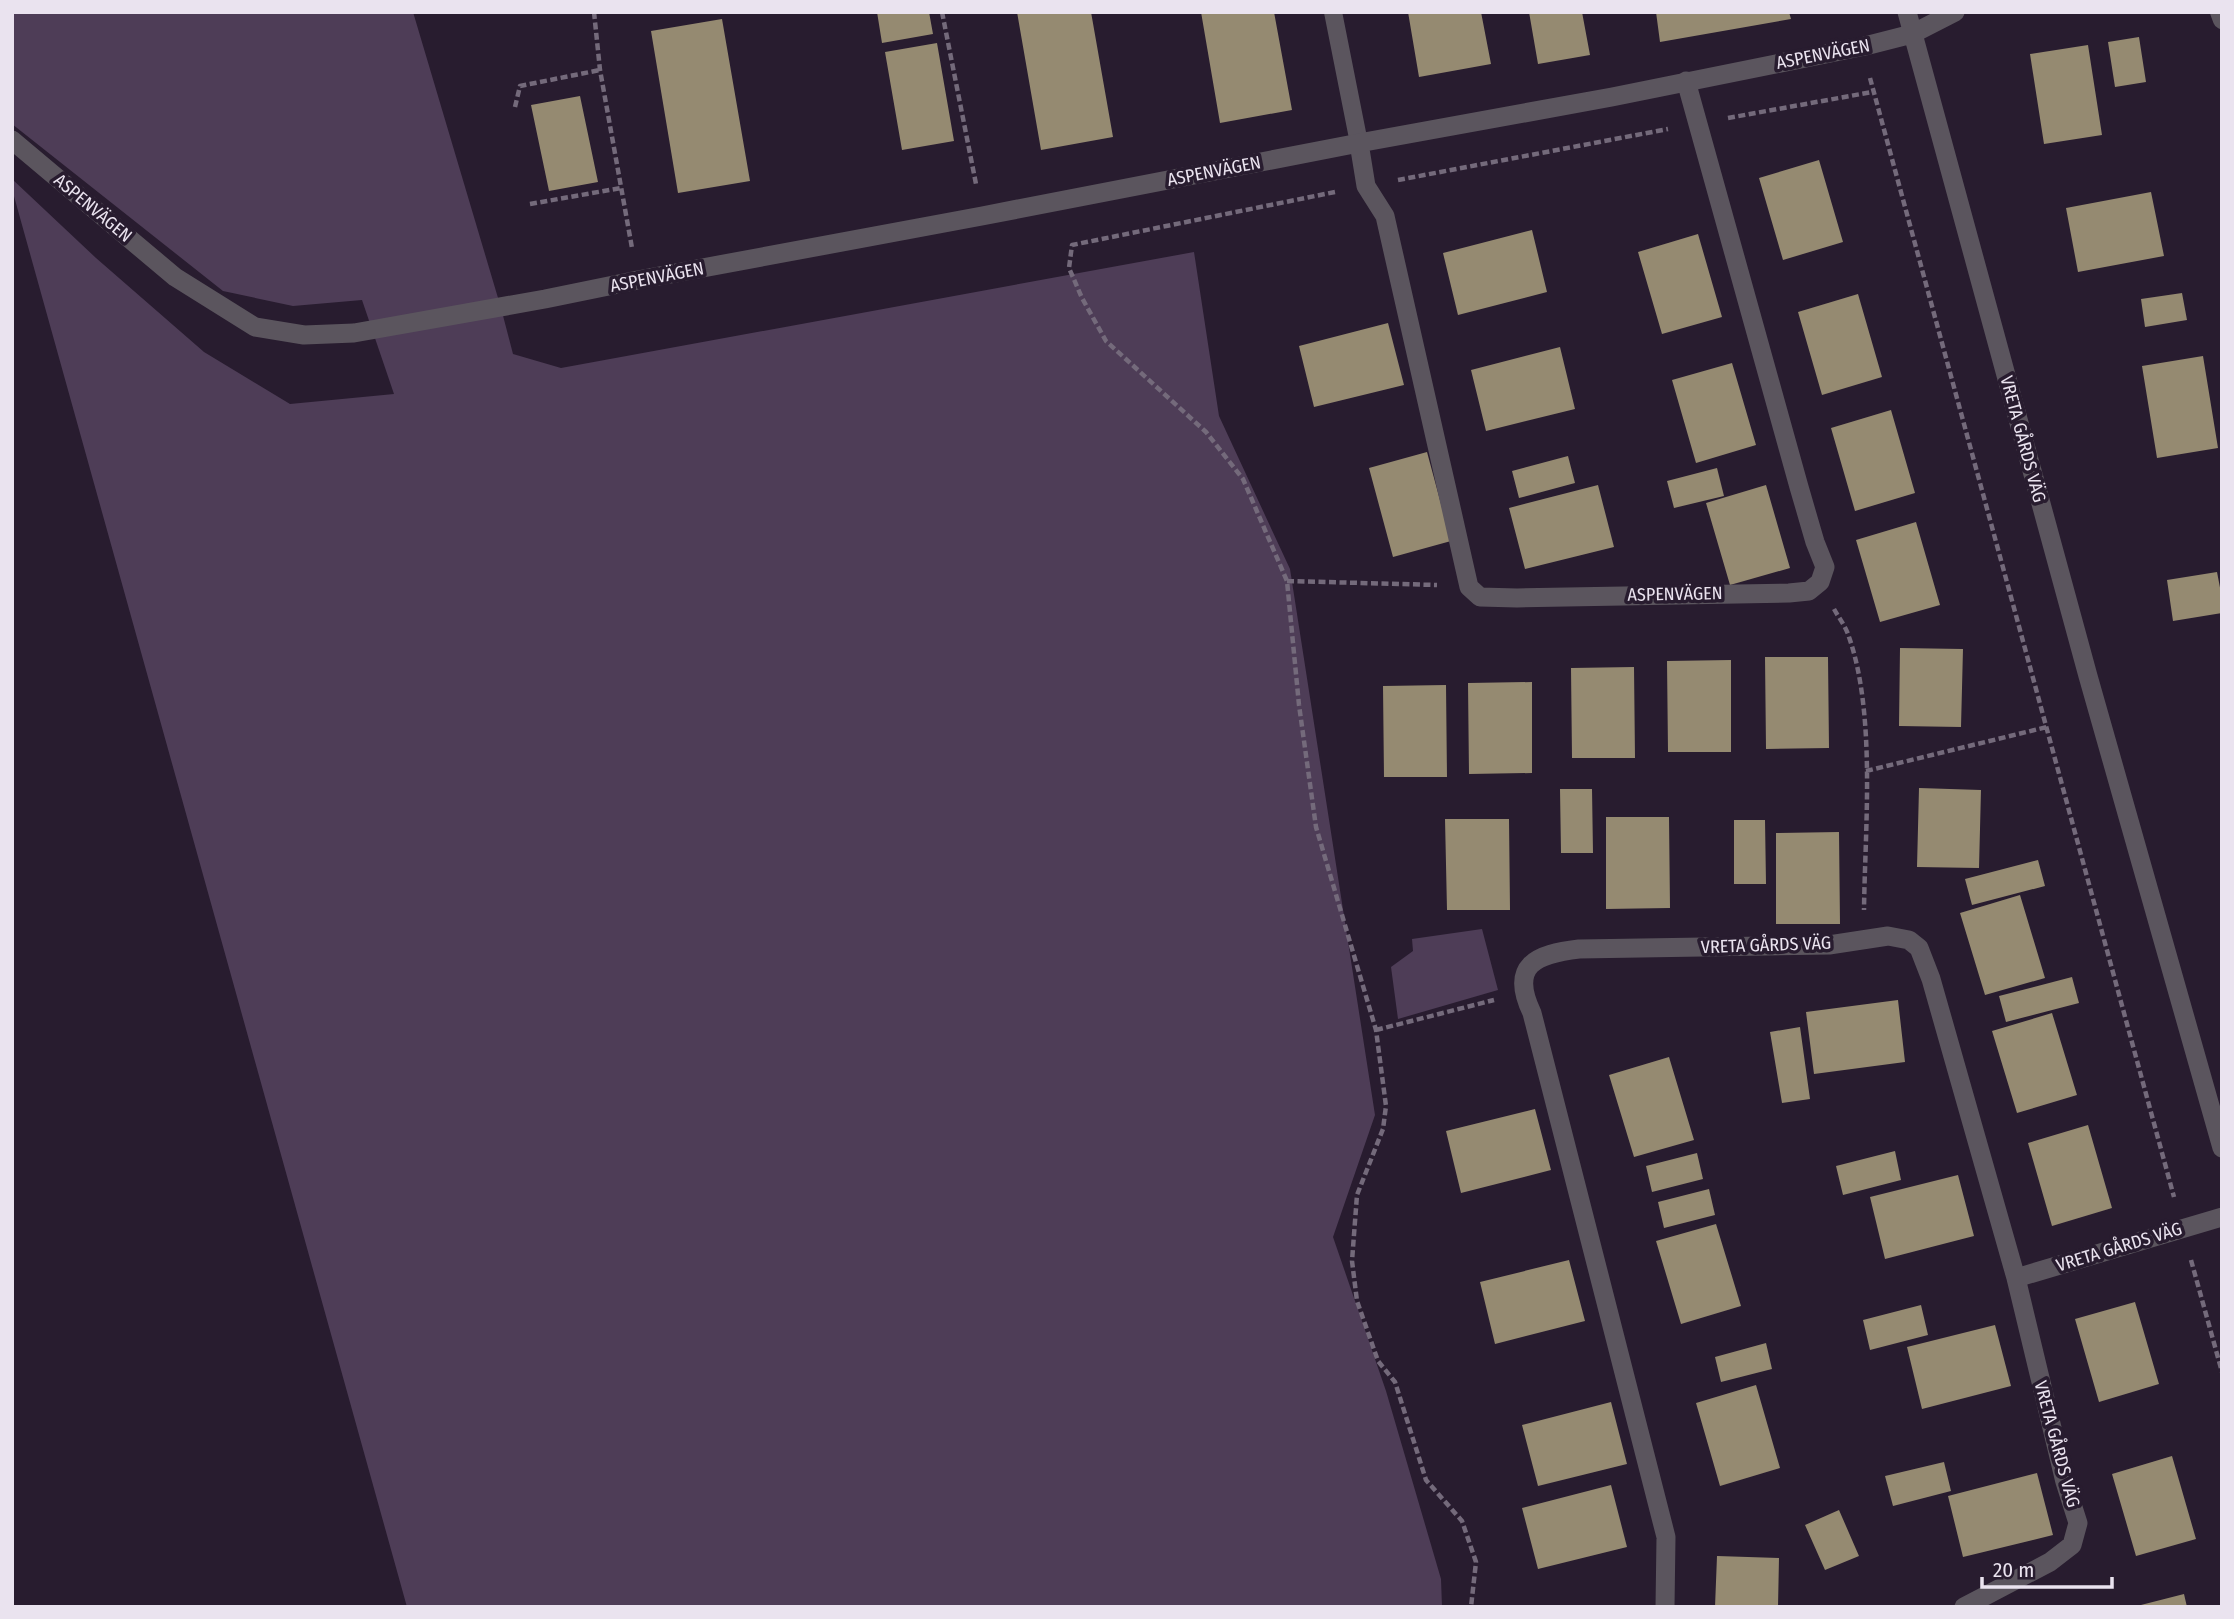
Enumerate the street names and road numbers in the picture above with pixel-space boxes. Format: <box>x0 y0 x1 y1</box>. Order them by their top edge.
street label: ASPENVÄGEN <box>1774 34 1872 74</box>
street label: ASPENVÄGEN <box>1165 151 1263 191</box>
street label: ASPENVÄGEN <box>50 169 136 247</box>
street label: ASPENVÄGEN <box>608 257 706 297</box>
street label: VRETA GÅRDS VÄG <box>1996 373 2051 505</box>
street label: ASPENVÄGEN <box>1627 582 1723 606</box>
street label: VRETA GÅRDS VÄG <box>1700 931 1831 958</box>
street label: VRETA GÅRDS VÄG <box>2053 1216 2185 1277</box>
street label: VRETA GÅRDS VÄG <box>2030 1378 2085 1510</box>

